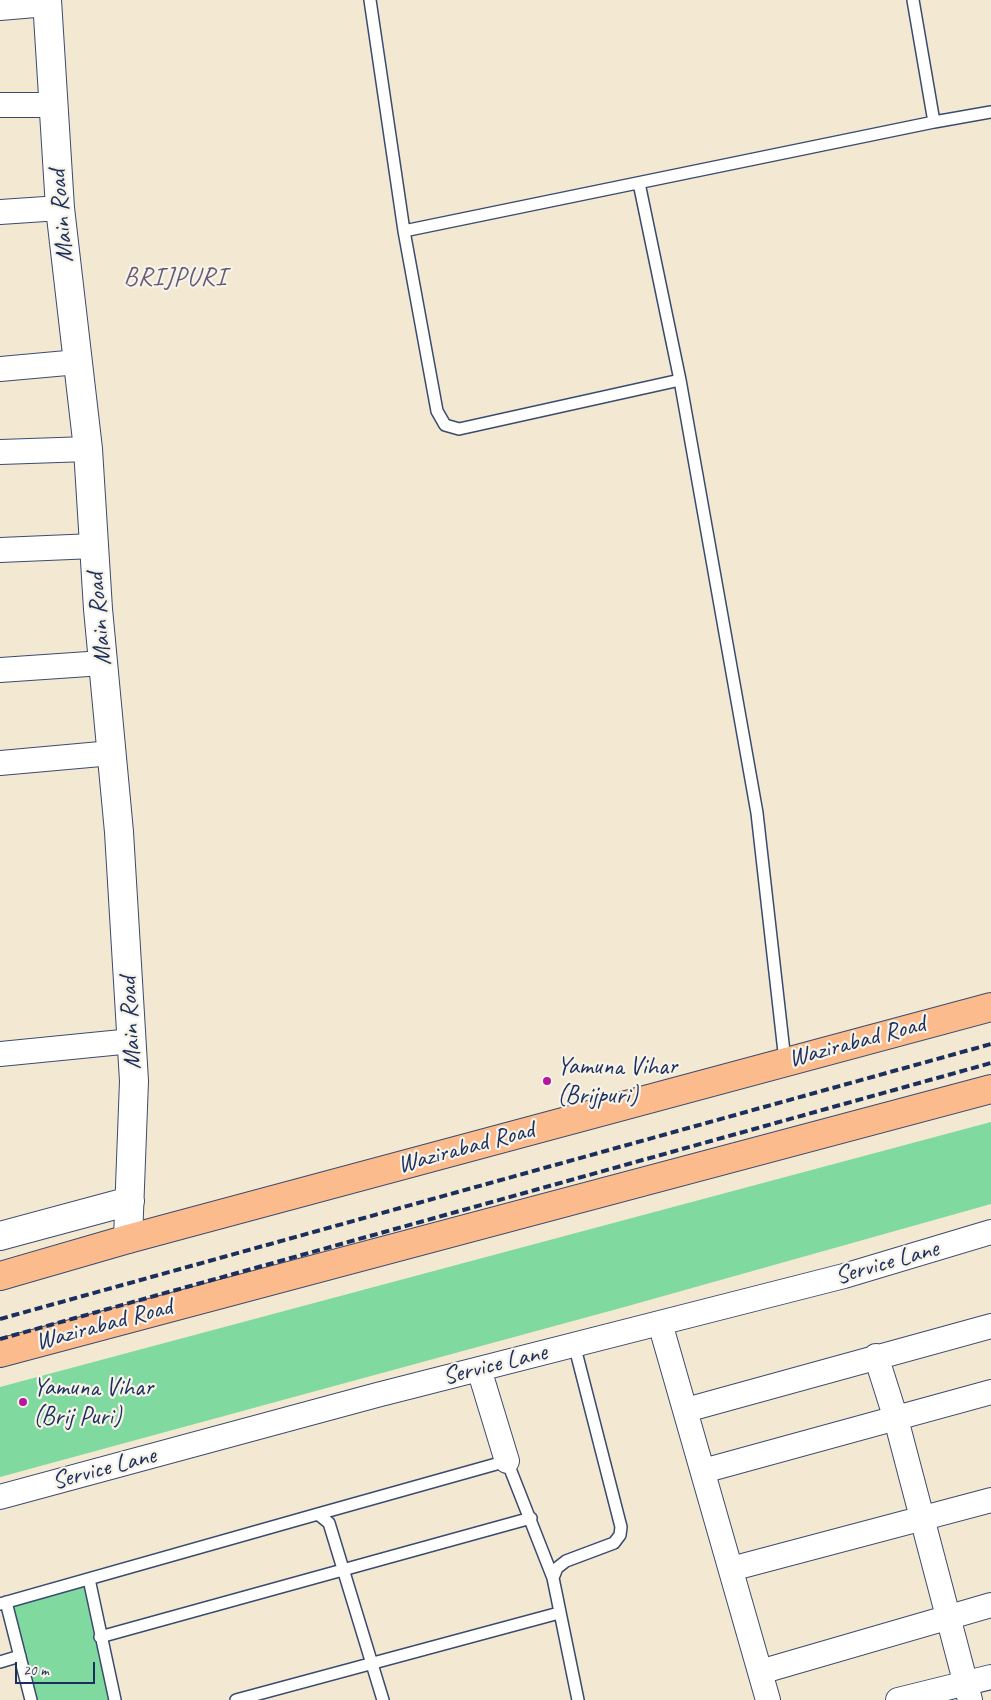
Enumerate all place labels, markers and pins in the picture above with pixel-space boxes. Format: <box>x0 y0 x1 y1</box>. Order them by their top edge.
place label: Yamuna Vihar (Brijpuri) <box>557 1052 677 1111</box>
marker: Yamuna Vihar (Brijpuri) <box>541 1075 553 1087</box>
place label: Yamuna Vihar (Brij Puri) <box>33 1373 153 1432</box>
marker: Yamuna Vihar (Brij Puri) <box>17 1396 29 1408</box>

